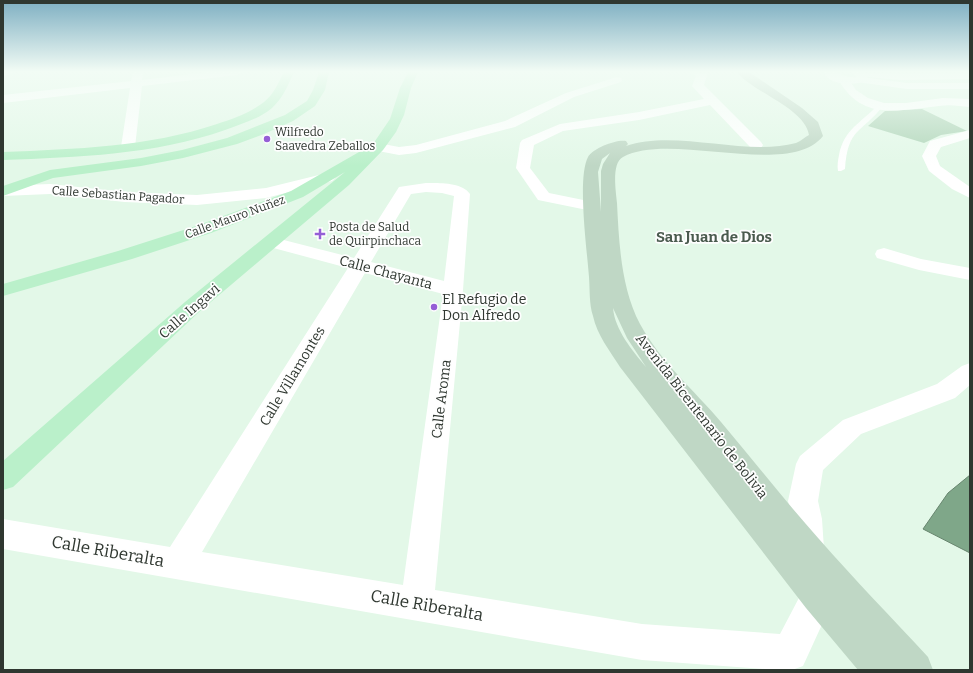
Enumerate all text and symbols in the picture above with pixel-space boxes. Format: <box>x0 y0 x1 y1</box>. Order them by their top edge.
place label: Wilfredo Saavedra Zeballos <box>275 125 376 153</box>
marker: Wilfredo Saavedra Zeballos <box>262 134 272 144</box>
street label: Calle Sebastian Pagador <box>51 183 186 207</box>
street label: Calle Mauro Nuñez <box>183 192 287 242</box>
place label: Posta de Salud de Quirpinchaca <box>329 220 421 248</box>
marker: Posta de Salud de Quirpinchaca <box>314 228 326 240</box>
district label: San Juan de Dios <box>656 228 772 246</box>
street label: Calle Chayanta <box>337 252 435 293</box>
street label: Calle Ingavi <box>155 280 223 342</box>
place label: El Refugio de Don Alfredo <box>442 291 526 324</box>
marker: El Refugio de Don Alfredo <box>429 302 439 312</box>
street label: Calle Villamontes <box>256 323 329 429</box>
street label: Avenida Bicentenario de Bolivia <box>632 330 772 502</box>
street label: Calle Aroma <box>428 358 455 440</box>
street label: Calle Riberalta <box>50 531 166 572</box>
street label: Calle Riberalta <box>369 585 485 626</box>

